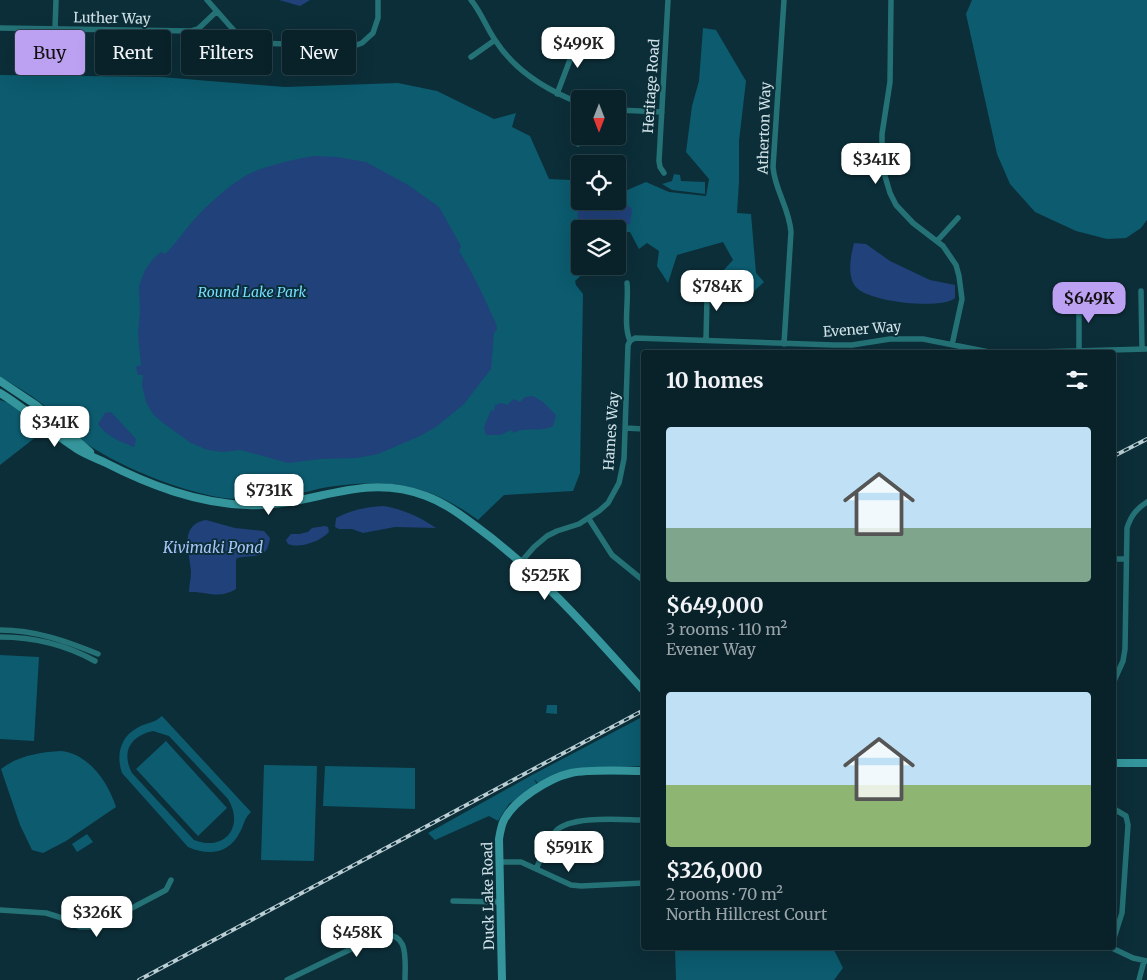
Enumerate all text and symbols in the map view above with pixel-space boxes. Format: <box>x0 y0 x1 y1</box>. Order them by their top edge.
street label: Luther Way <box>73 8 152 28</box>
pin: $499K <box>543 27 613 69</box>
chip: Buy <box>15 30 85 75</box>
chip: Rent <box>95 30 171 75</box>
chip: Filters <box>181 30 272 75</box>
chip: New <box>282 30 356 75</box>
text: $499K <box>553 33 603 53</box>
street label: Heritage Road <box>639 37 663 134</box>
street label: Atherton Way <box>753 81 775 176</box>
north arrow <box>571 90 626 145</box>
map controls <box>571 90 626 275</box>
pin: $341K <box>841 142 911 185</box>
text: $341K <box>852 149 900 169</box>
button: locate <box>571 155 626 210</box>
button: layers <box>571 220 626 275</box>
pin: $784K <box>682 270 752 312</box>
text: $784K <box>692 276 742 296</box>
pin: $649K <box>1054 282 1124 324</box>
park label: Round Lake Park <box>198 283 306 301</box>
text: $649K <box>1064 288 1114 308</box>
street label: Evener Way <box>822 317 903 341</box>
icon: filters <box>1063 366 1091 394</box>
text: 10 homes <box>666 367 764 394</box>
street label: Hames Way <box>599 390 623 471</box>
pin: $341K <box>20 406 90 448</box>
text: $341K <box>31 412 79 432</box>
icon: home <box>834 459 924 549</box>
pin: $731K <box>234 474 304 516</box>
text: $731K <box>245 480 293 500</box>
water label: Kivimaki Pond <box>162 538 263 557</box>
pin: $525K <box>510 558 580 601</box>
text: $525K <box>521 565 569 585</box>
text: $649,000 <box>666 592 764 619</box>
text: 3 rooms · 110 m² <box>666 619 787 639</box>
text: Evener Way <box>666 639 756 659</box>
icon: home <box>834 724 924 814</box>
pin: $591K <box>534 830 604 873</box>
text: $591K <box>545 837 593 857</box>
street label: Duck Lake Road <box>478 841 498 950</box>
text: $326,000 <box>666 857 763 884</box>
text: 2 rooms · 70 m² <box>666 884 783 904</box>
pin: $326K <box>62 896 132 938</box>
text: $326K <box>72 902 122 922</box>
text: North Hillcrest Court <box>666 904 827 924</box>
pin: $458K <box>322 916 392 958</box>
text: $458K <box>332 922 382 942</box>

